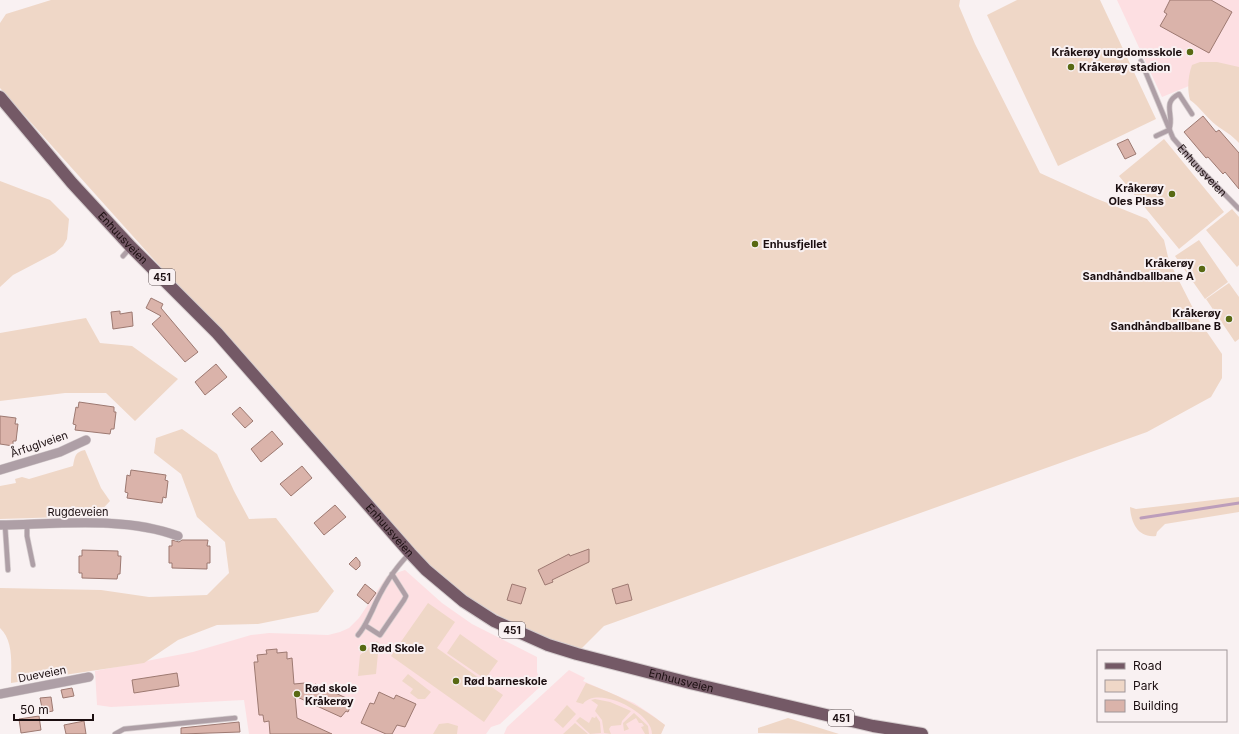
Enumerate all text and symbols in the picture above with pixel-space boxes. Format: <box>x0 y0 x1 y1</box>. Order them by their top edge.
place label: Kråkerøy ungdomsskole <box>1052 45 1182 59</box>
marker: Kråkerøy ungdomsskole <box>1185 47 1195 57</box>
place label: Kråkerøy stadion <box>1079 60 1171 74</box>
marker: Kråkerøy stadion <box>1066 62 1076 72</box>
street label: Enhuusveien <box>1174 141 1230 199</box>
place label: Kråkerøy Oles Plass <box>1108 181 1164 208</box>
marker: Kråkerøy Oles Plass <box>1167 189 1177 199</box>
street label: Enhuusveien <box>95 209 151 267</box>
place label: Enhusfjellet <box>763 237 827 251</box>
marker: Enhusfjellet <box>750 239 760 249</box>
place label: Kråkerøy Sandhåndballbane A <box>1083 256 1194 283</box>
marker: Kråkerøy Sandhåndballbane A <box>1197 264 1207 274</box>
road number: 451 <box>149 269 175 285</box>
place label: Kråkerøy Sandhåndballbane B <box>1111 306 1221 333</box>
marker: Kråkerøy Sandhåndballbane B <box>1224 314 1234 324</box>
street label: Årfuglveien <box>8 428 70 460</box>
street label: Enhuusveien <box>363 500 417 560</box>
street label: Rugdeveien <box>47 505 109 519</box>
road number: 451 <box>499 622 525 638</box>
place label: Rød Skole <box>371 641 424 655</box>
marker: Rød Skole <box>358 643 368 653</box>
legend <box>1097 650 1227 722</box>
text: Road <box>1133 658 1162 673</box>
street label: Dueveien <box>17 662 67 686</box>
street label: Enhuusveien <box>647 666 715 695</box>
place label: Rød barneskole <box>464 674 548 688</box>
marker: Rød barneskole <box>451 676 461 686</box>
text: Park <box>1133 678 1159 693</box>
place label: Rød skole Kråkerøy <box>305 681 357 708</box>
marker: Rød skole Kråkerøy <box>292 689 302 699</box>
scale bar <box>14 696 93 722</box>
text: Building <box>1133 698 1178 713</box>
text: 50 m <box>20 702 49 717</box>
road number: 451 <box>828 710 854 726</box>

